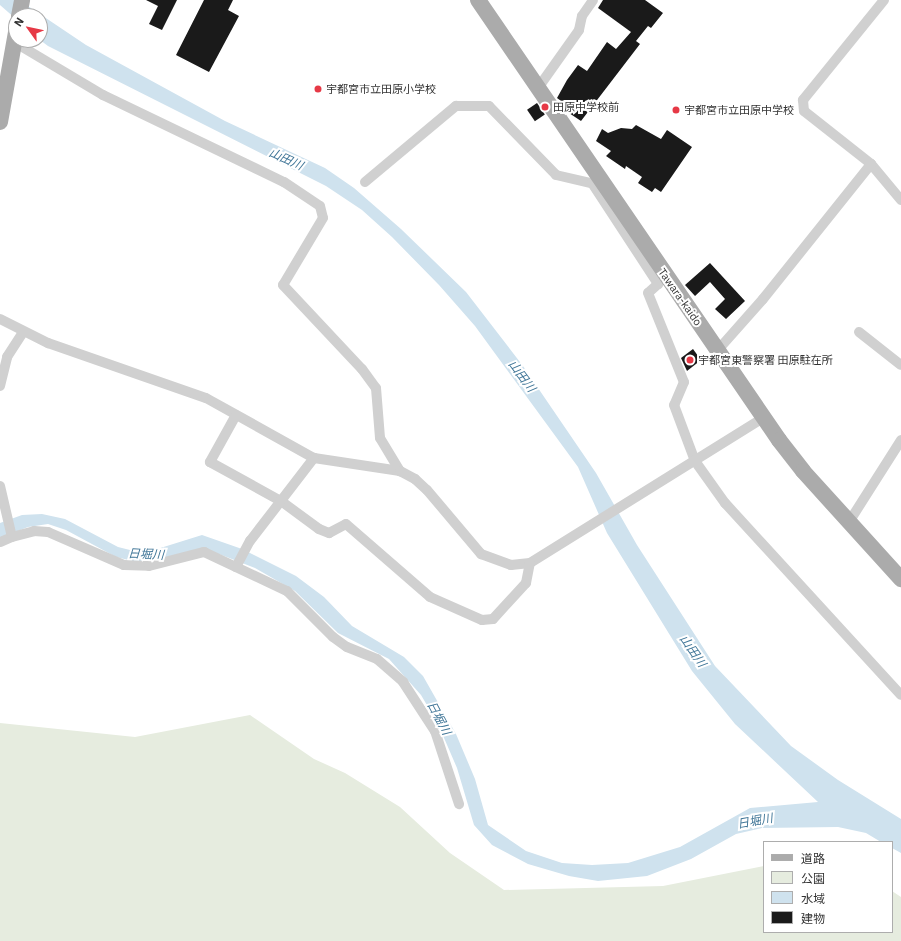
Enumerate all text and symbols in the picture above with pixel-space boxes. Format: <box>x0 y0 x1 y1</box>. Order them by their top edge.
north arrow <box>8 8 48 48</box>
text: N <box>11 15 27 29</box>
place label: 宇都宮市立田原小学校 <box>326 82 436 96</box>
marker: 宇都宮市立田原小学校 <box>313 84 323 94</box>
place label: 田原中学校前 <box>553 100 619 114</box>
marker: 田原中学校前 <box>540 102 550 112</box>
place label: 宇都宮市立田原中学校 <box>684 103 794 117</box>
marker: 宇都宮市立田原中学校 <box>671 105 681 115</box>
water label: 山田川 <box>267 145 305 173</box>
street label: Tawara-kaido <box>655 266 705 328</box>
place label: 宇都宮東警察署 田原駐在所 <box>698 353 833 367</box>
marker: 宇都宮東警察署 田原駐在所 <box>685 355 695 365</box>
water label: 山田川 <box>505 357 539 395</box>
water label: 日堀川 <box>128 546 164 562</box>
water label: 山田川 <box>677 632 709 670</box>
water label: 日堀川 <box>424 699 454 737</box>
water label: 日堀川 <box>736 811 774 831</box>
legend <box>763 841 893 933</box>
text: 道路 <box>801 851 825 866</box>
text: 公園 <box>801 871 825 886</box>
text: 水域 <box>801 891 825 906</box>
text: 建物 <box>801 911 825 926</box>

